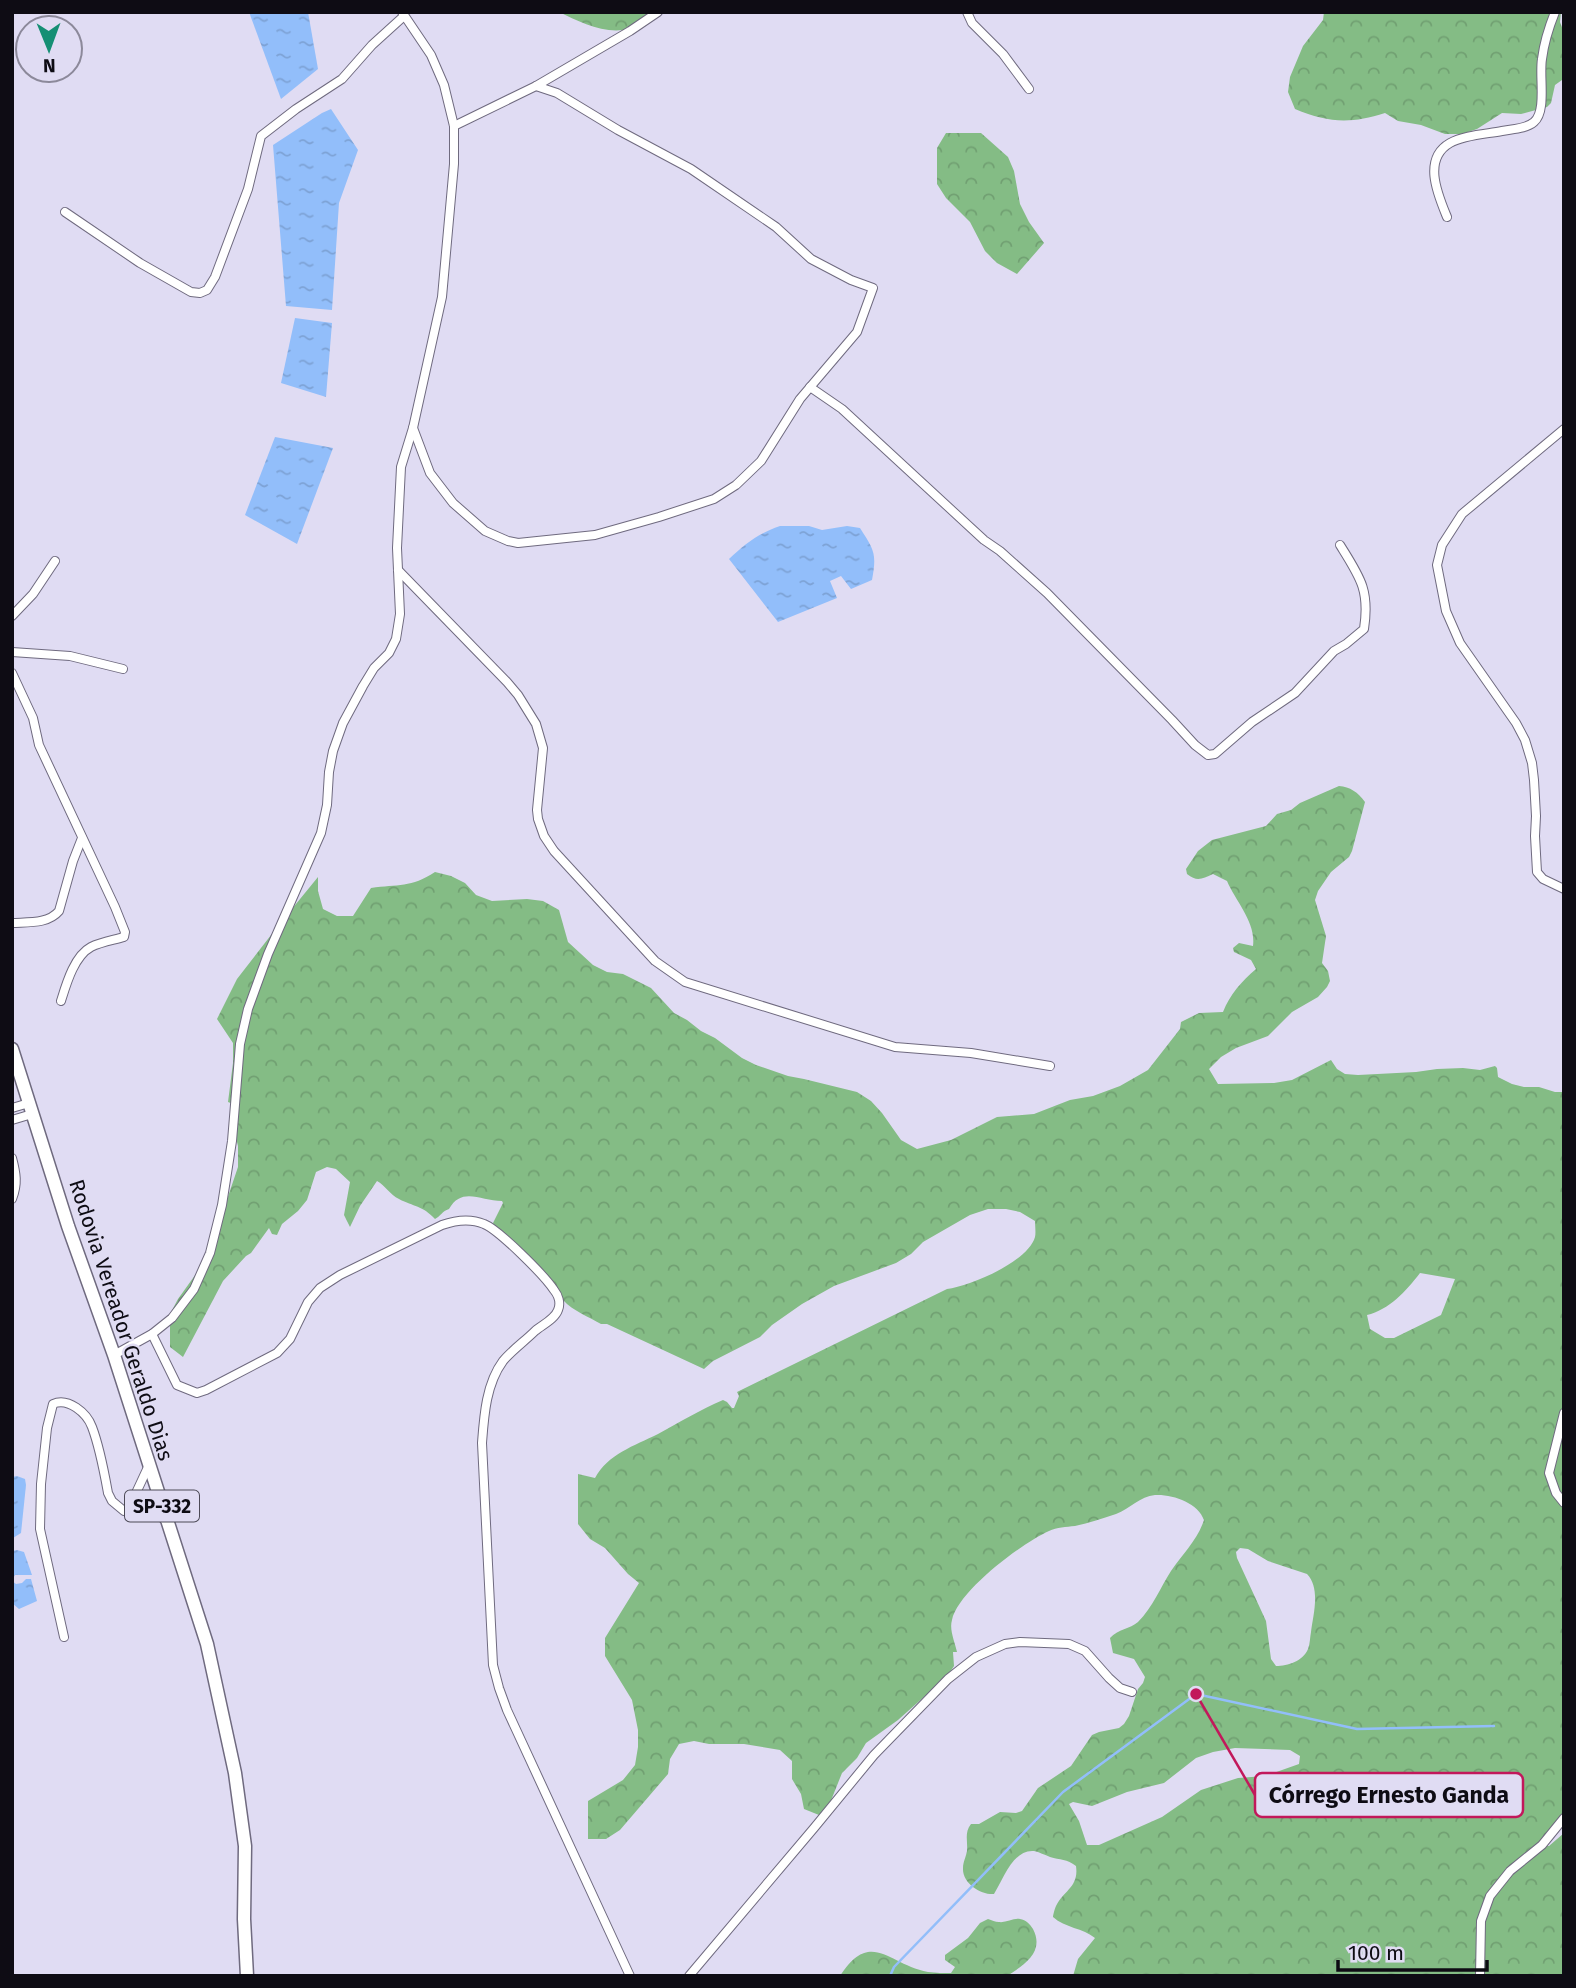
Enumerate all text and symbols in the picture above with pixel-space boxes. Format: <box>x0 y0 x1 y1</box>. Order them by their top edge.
north arrow <box>14 14 84 84</box>
text: N <box>43 54 56 77</box>
street label: Rodovia Vereador Geraldo Dias <box>63 1176 179 1464</box>
road number: SP-332 <box>125 1490 199 1522</box>
callout: Córrego Ernesto Ganda <box>1255 1773 1523 1817</box>
text: Córrego Ernesto Ganda <box>1269 1781 1509 1809</box>
scale bar <box>1338 1928 1487 1972</box>
text: 100 m <box>1348 1940 1404 1966</box>

